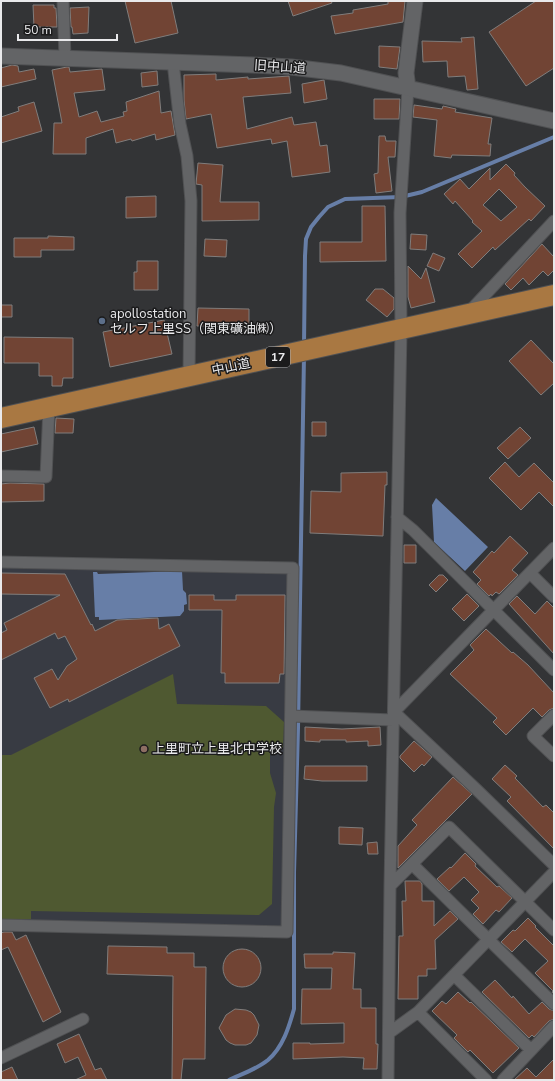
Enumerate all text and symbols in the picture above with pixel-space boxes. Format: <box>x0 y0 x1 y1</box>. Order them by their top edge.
scale bar <box>18 16 117 42</box>
text: 50 m <box>24 22 52 38</box>
street label: 旧中山道 <box>253 56 307 78</box>
place label: apollostation セルフ上里SS（関東礦油㈱） <box>110 305 282 338</box>
marker: apollostation セルフ上里SS（関東礦油㈱） <box>97 316 107 326</box>
road number: 17 <box>266 347 290 367</box>
street label: 中山道 <box>210 354 252 380</box>
place label: 上里町立上里北中学校 <box>152 740 282 758</box>
marker: 上里町立上里北中学校 <box>139 744 149 754</box>

